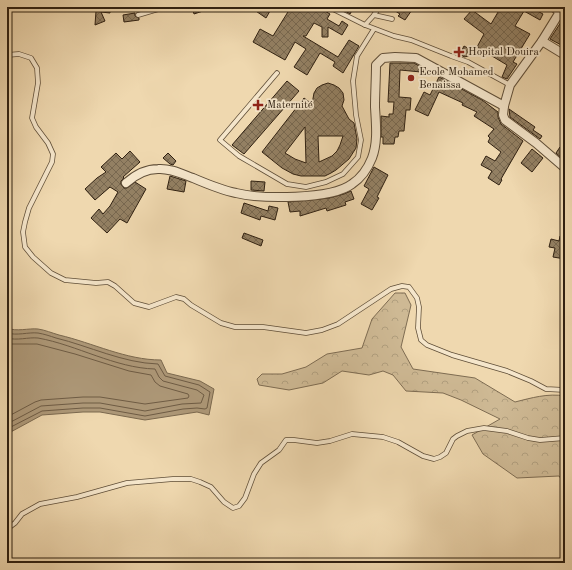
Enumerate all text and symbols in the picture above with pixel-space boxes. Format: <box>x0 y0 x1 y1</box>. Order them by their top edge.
marker: Hopital Douira <box>453 46 465 58</box>
place label: Hopital Douira <box>468 47 540 58</box>
place label: Ecole Mohamed Benaissa <box>419 67 494 91</box>
marker: Ecole Mohamed Benaissa <box>406 73 416 83</box>
marker: Maternité <box>252 99 264 111</box>
place label: Maternité <box>267 100 313 111</box>

